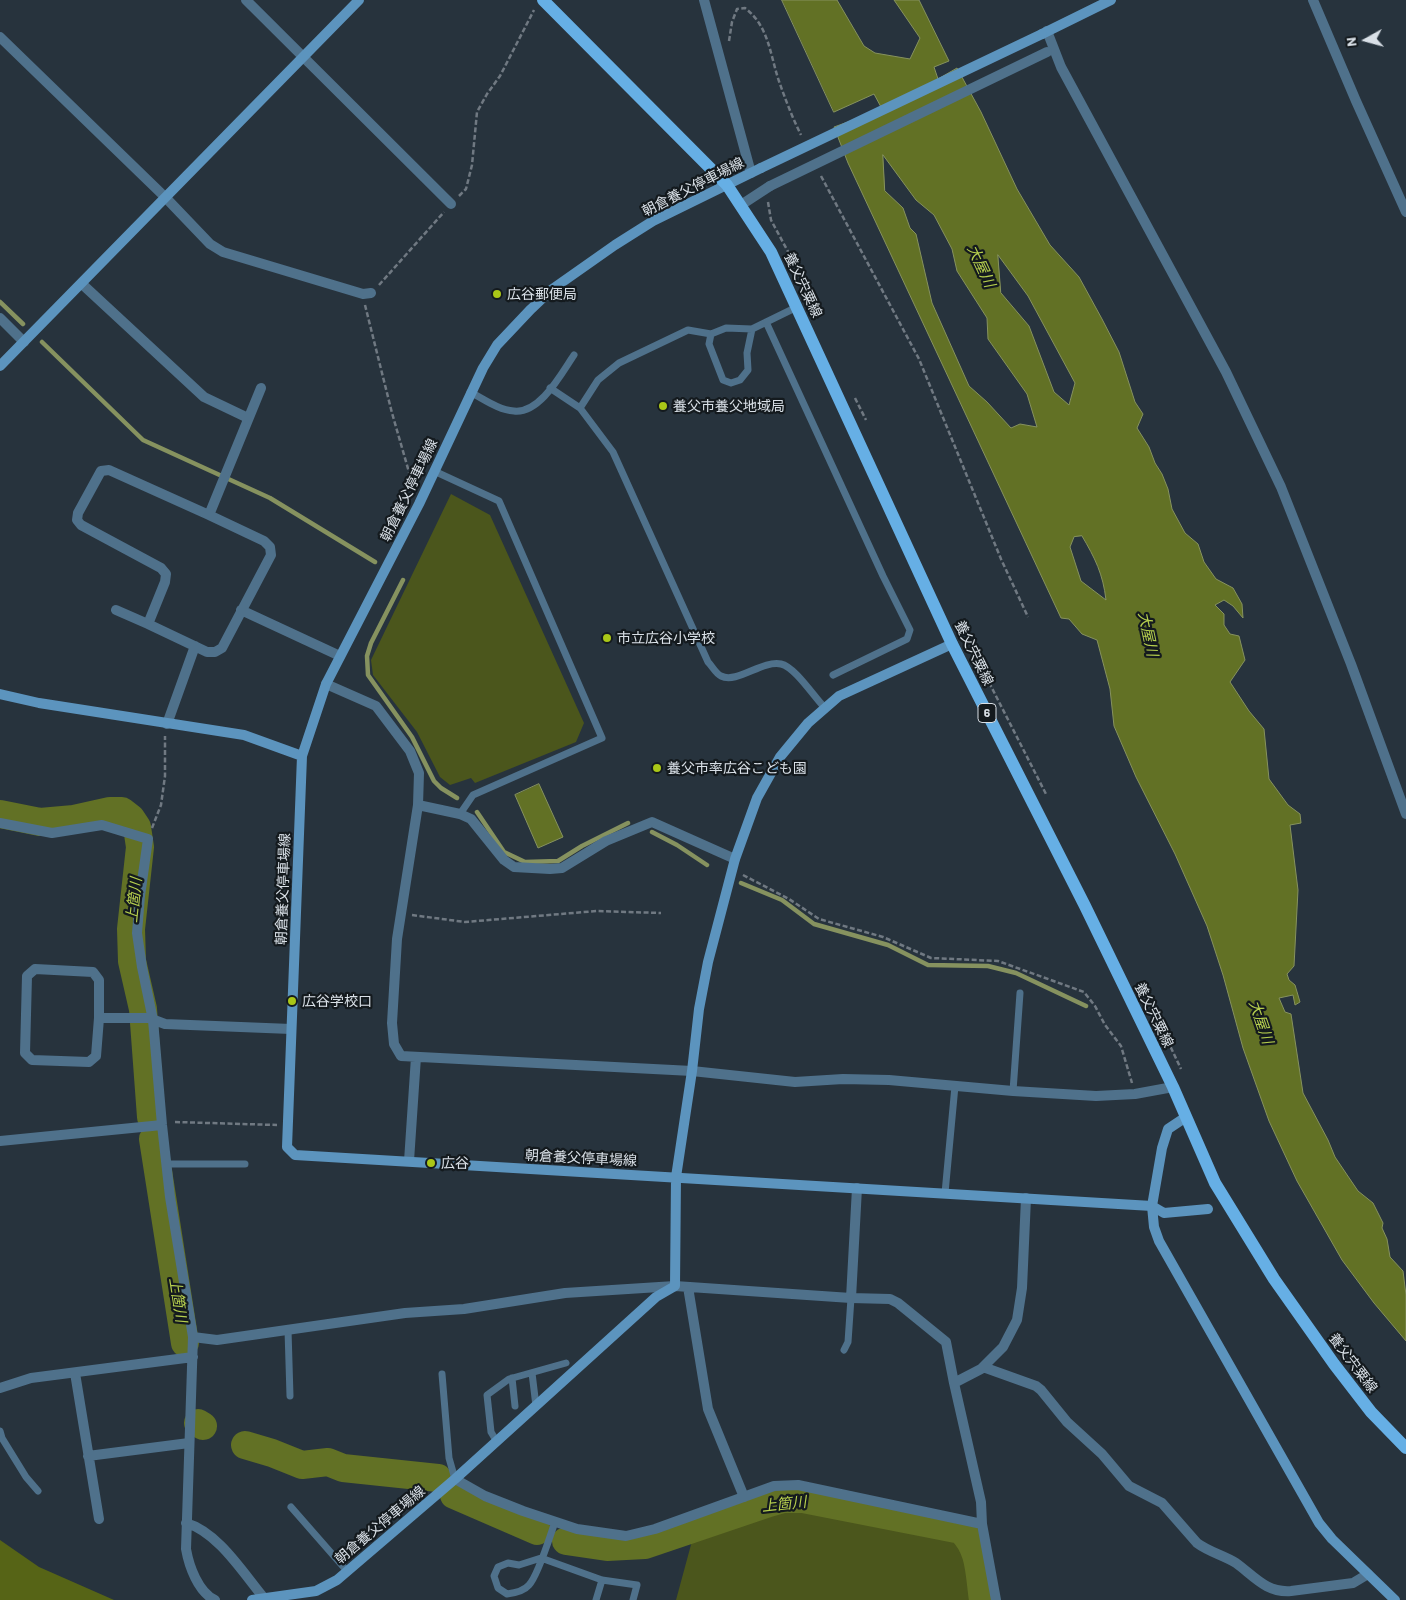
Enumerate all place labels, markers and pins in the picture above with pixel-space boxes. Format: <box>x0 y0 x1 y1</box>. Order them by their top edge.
place label: 広谷郵便局 <box>507 286 577 302</box>
marker: 広谷郵便局 <box>491 288 503 300</box>
place label: 養父市養父地域局 <box>673 398 785 414</box>
marker: 養父市養父地域局 <box>657 400 669 412</box>
place label: 市立広谷小学校 <box>617 630 715 646</box>
marker: 市立広谷小学校 <box>601 632 613 644</box>
place label: 養父市率広谷こども園 <box>667 760 807 776</box>
marker: 養父市率広谷こども園 <box>651 762 663 774</box>
place label: 広谷学校口 <box>302 993 372 1009</box>
marker: 広谷学校口 <box>286 995 298 1007</box>
place label: 広谷 <box>441 1155 469 1171</box>
marker: 広谷 <box>425 1157 437 1169</box>

